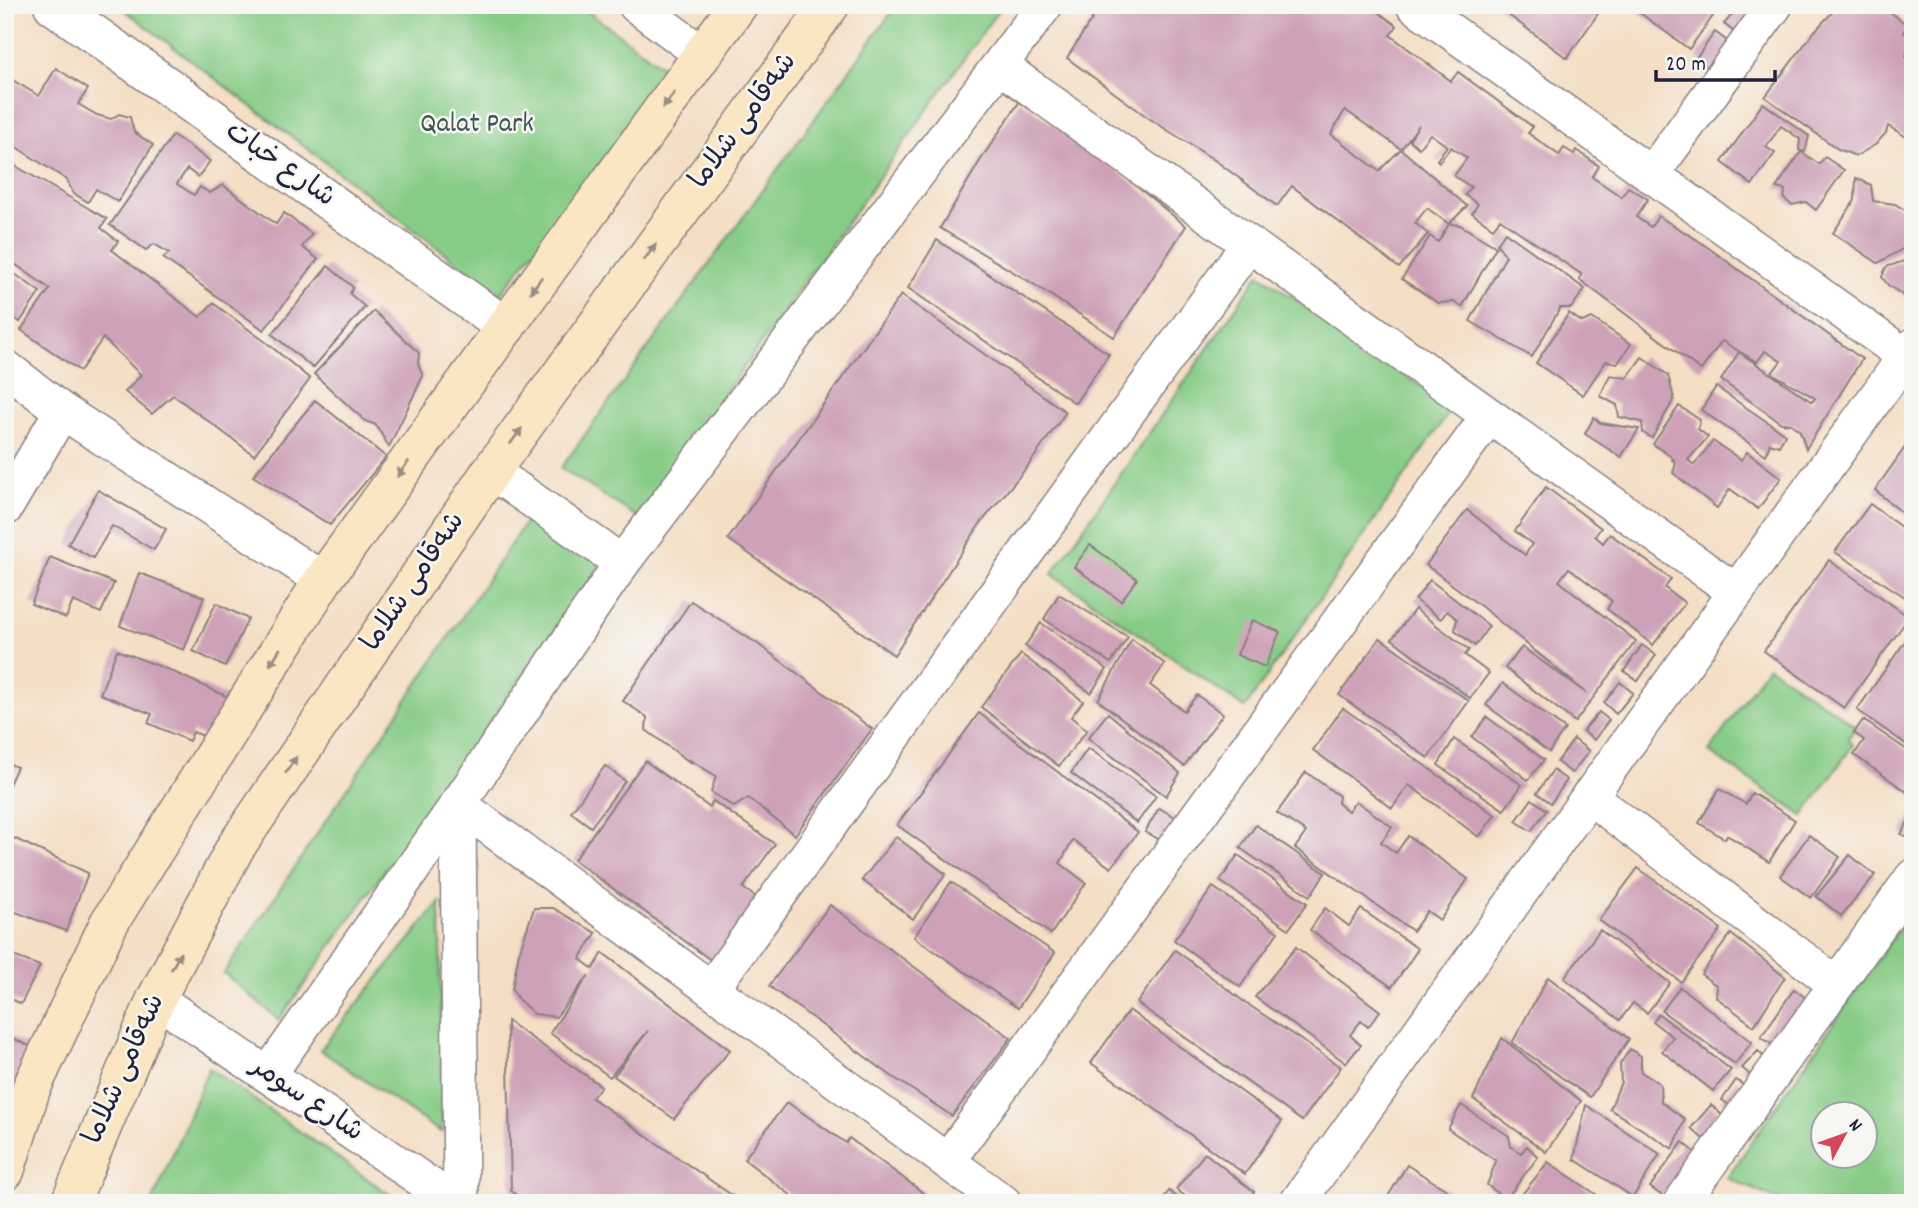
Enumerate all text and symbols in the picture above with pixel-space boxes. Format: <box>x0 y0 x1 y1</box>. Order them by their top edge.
scale bar <box>1656 38 1774 82</box>
street label: شەقامی شلاما <box>682 45 808 199</box>
text: 20 m <box>1666 51 1706 81</box>
one-way arrow <box>662 91 676 109</box>
park label: Qalat Park <box>420 106 534 146</box>
street label: شارع خبات <box>216 113 342 219</box>
one-way arrow <box>643 243 657 261</box>
one-way arrow <box>529 276 543 294</box>
one-way arrow <box>509 427 523 445</box>
one-way arrow <box>396 460 410 478</box>
street label: شەقامی شلاما <box>353 505 477 661</box>
one-way arrow <box>268 648 281 667</box>
one-way arrow <box>285 756 298 775</box>
one-way arrow <box>170 951 182 971</box>
street label: شەقامی شلاما <box>75 988 177 1152</box>
street label: شارع سومر <box>240 1047 370 1153</box>
north arrow <box>1810 1100 1880 1170</box>
text: N <box>1841 1114 1867 1139</box>

